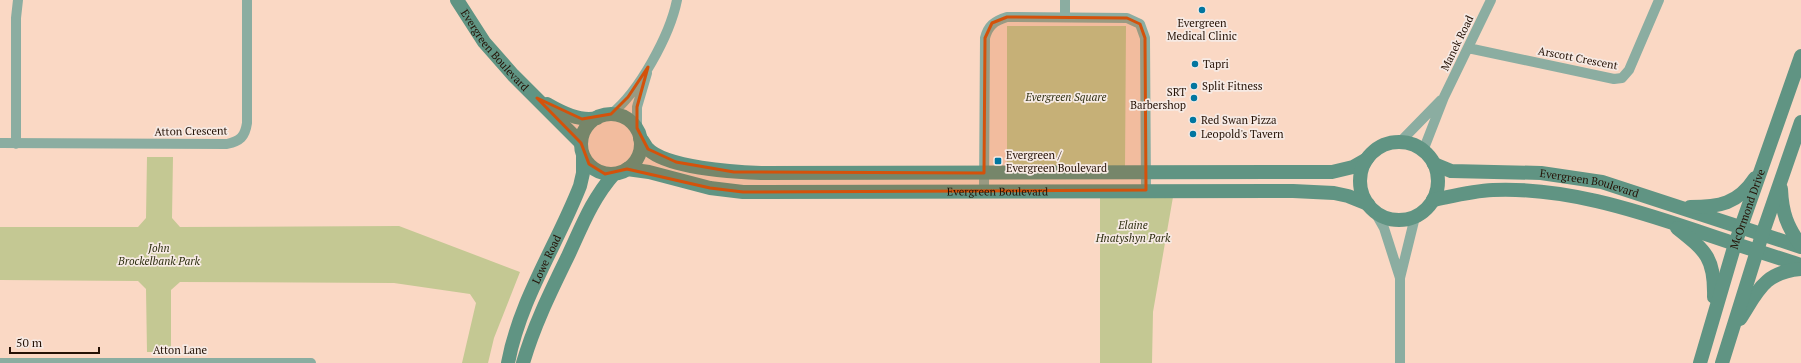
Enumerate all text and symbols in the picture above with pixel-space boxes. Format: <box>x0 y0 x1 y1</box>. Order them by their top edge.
marker: Evergreen Medical Clinic <box>1197 5 1207 15</box>
street label: Evergreen Boulevard <box>458 7 532 94</box>
street label: Manek Road <box>1438 13 1476 73</box>
place label: Evergreen Medical Clinic <box>1167 16 1237 43</box>
street label: Arscott Crescent <box>1537 43 1619 73</box>
place label: Tapri <box>1203 57 1229 71</box>
marker: Tapri <box>1190 59 1200 69</box>
place label: Split Fitness <box>1202 79 1263 93</box>
marker: Split Fitness <box>1189 81 1199 91</box>
place label: SRT Barbershop <box>1130 85 1186 112</box>
park label: Evergreen Square <box>1024 90 1107 104</box>
marker: SRT Barbershop <box>1189 93 1199 103</box>
place label: Red Swan Pizza <box>1201 113 1277 127</box>
marker: Red Swan Pizza <box>1188 115 1198 125</box>
street label: Atton Crescent <box>154 123 228 139</box>
place label: Leopold's Tavern <box>1201 127 1284 141</box>
marker: Leopold's Tavern <box>1188 129 1198 139</box>
place label: Evergreen / Evergreen Boulevard <box>1006 148 1107 175</box>
marker: Evergreen / Evergreen Boulevard <box>993 156 1003 166</box>
street label: Evergreen Boulevard <box>1539 166 1641 201</box>
street label: McOrmond Drive <box>1727 167 1768 251</box>
street label: Evergreen Boulevard <box>947 184 1048 199</box>
park label: Elaine Hnatyshyn Park <box>1095 218 1171 245</box>
street label: Lowe Road <box>529 232 564 286</box>
park label: John Brockelbank Park <box>117 241 201 268</box>
scale bar <box>10 329 99 355</box>
text: 50 m <box>16 335 43 350</box>
street label: Atton Lane <box>153 343 208 357</box>

